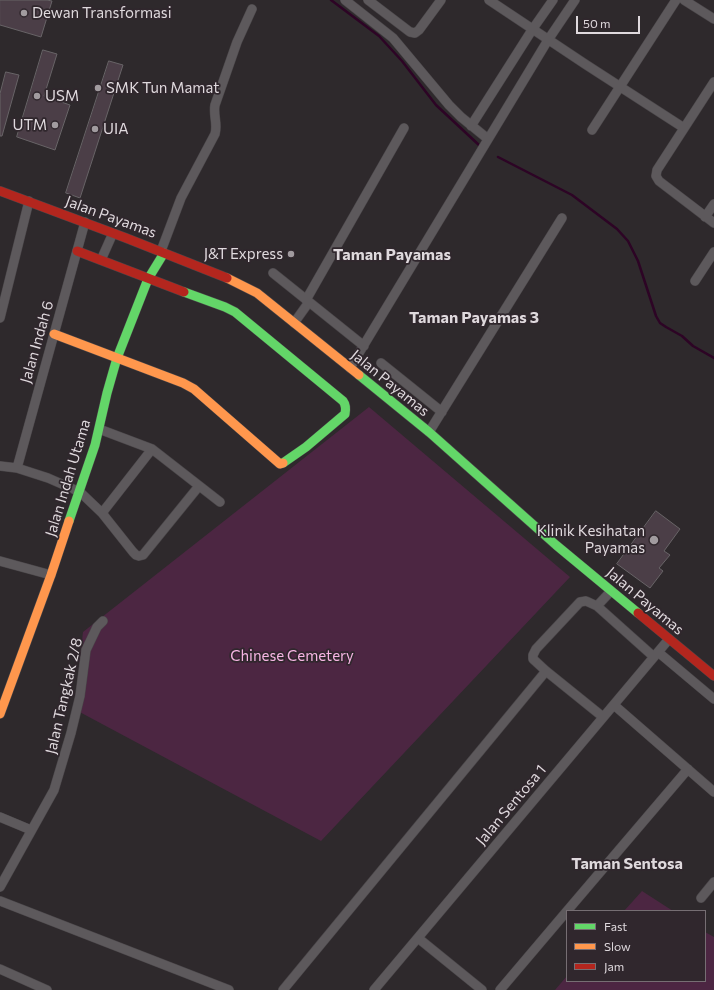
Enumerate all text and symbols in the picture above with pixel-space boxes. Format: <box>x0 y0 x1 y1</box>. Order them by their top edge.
place label: Dewan Transformasi <box>32 4 172 22</box>
marker: Dewan Transformasi <box>19 8 29 18</box>
scale bar <box>578 8 642 34</box>
text: 50 m <box>583 16 611 30</box>
place label: SMK Tun Mamat <box>106 79 219 97</box>
marker: SMK Tun Mamat <box>93 83 103 93</box>
place label: USM <box>45 87 79 105</box>
marker: USM <box>32 91 42 101</box>
place label: UTM <box>13 116 47 134</box>
marker: UTM <box>50 120 60 130</box>
place label: UIA <box>103 120 128 138</box>
marker: UIA <box>90 124 100 134</box>
street label: Jalan Payamas <box>63 192 159 242</box>
place label: J&T Express <box>204 245 283 263</box>
district label: Taman Payamas <box>333 245 451 265</box>
marker: J&T Express <box>286 249 296 259</box>
street label: Jalan Indah 6 <box>17 299 57 385</box>
district label: Taman Payamas 3 <box>409 308 539 328</box>
street label: Jalan Payamas <box>347 346 433 420</box>
street label: Jalan Indah Utama <box>42 417 94 539</box>
place label: Klinik Kesihatan Payamas <box>537 522 645 557</box>
marker: Klinik Kesihatan Payamas <box>648 534 660 546</box>
street label: Jalan Payamas <box>603 563 687 639</box>
street label: Jalan Tangkak 2/8 <box>42 636 86 756</box>
park label: Chinese Cemetery <box>230 647 354 665</box>
street label: Jalan Sentosa 1 <box>472 761 550 849</box>
district label: Taman Sentosa <box>571 854 683 874</box>
legend <box>566 910 706 982</box>
text: Fast <box>604 919 627 933</box>
text: Slow <box>604 939 631 953</box>
text: Jam <box>604 959 624 973</box>

